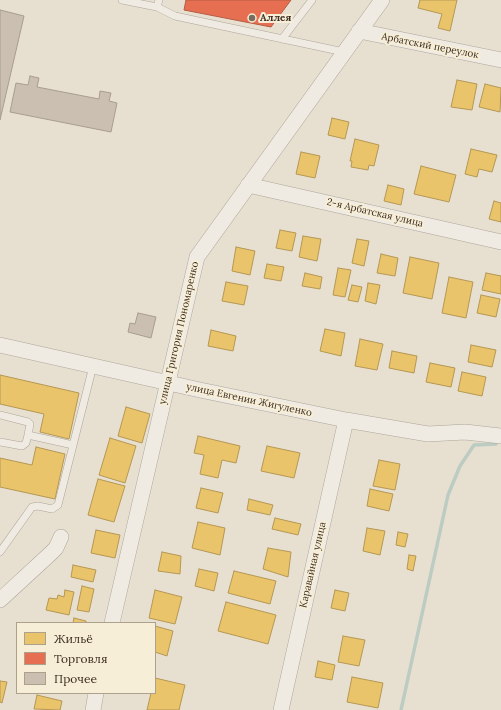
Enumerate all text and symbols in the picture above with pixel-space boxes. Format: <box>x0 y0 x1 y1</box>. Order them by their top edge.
place label: Аллея <box>260 12 291 24</box>
marker: Аллея <box>247 13 257 23</box>
street label: Арбатский переулок <box>380 31 480 61</box>
street label: 2-я Арбатская улица <box>326 196 424 230</box>
street label: улица Григория Пономаренко <box>157 260 201 406</box>
street label: улица Евгении Жигуленко <box>185 381 313 419</box>
street label: Каравайная улица <box>297 521 329 609</box>
legend <box>16 622 156 694</box>
text: Жильё <box>54 631 93 646</box>
text: Торговля <box>54 651 107 666</box>
text: Прочее <box>54 671 97 686</box>

